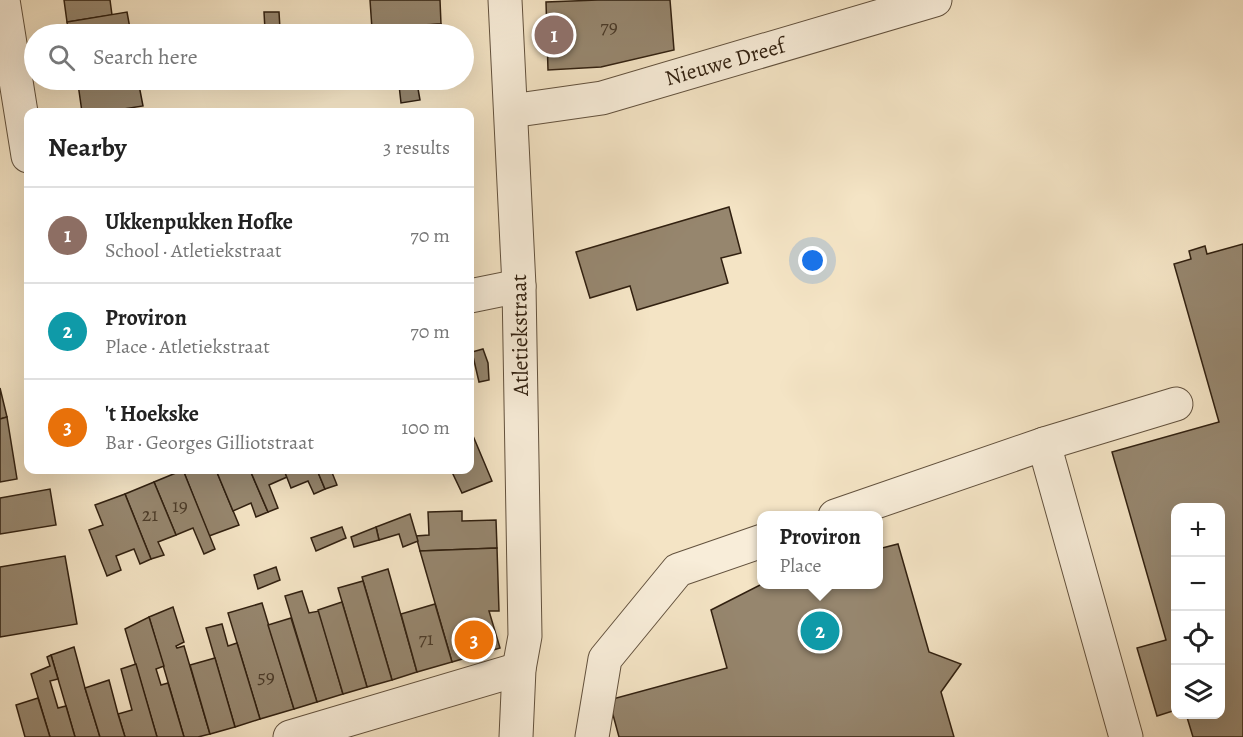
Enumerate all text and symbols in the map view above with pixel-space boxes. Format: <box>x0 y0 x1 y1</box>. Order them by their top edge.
pin: 1 <box>534 12 574 57</box>
house number: 79 <box>600 13 618 40</box>
search box <box>24 24 474 90</box>
street label: Nieuwe Dreef <box>661 30 791 93</box>
icon: search <box>45 41 78 74</box>
text: Search here <box>93 42 198 72</box>
text: Nearby <box>48 130 127 165</box>
text: 3 results <box>383 134 450 161</box>
text: Ukkenpukken Hofke <box>105 207 293 237</box>
text: 1 <box>64 222 71 249</box>
text: 70 m <box>410 222 450 249</box>
text: School · Atletiekstraat <box>105 237 282 264</box>
your location <box>798 246 827 275</box>
street label: Atletiekstraat <box>504 274 536 397</box>
text: Proviron <box>105 303 187 333</box>
text: 2 <box>63 318 72 345</box>
text: 70 m <box>410 318 450 345</box>
text: Place · Atletiekstraat <box>105 333 270 360</box>
text: 't Hoekske <box>105 399 199 429</box>
text: 3 <box>63 414 72 441</box>
text: 100 m <box>401 414 450 441</box>
text: Bar · Georges Gilliotstraat <box>105 429 314 456</box>
house number: 19 <box>172 492 188 519</box>
house number: 21 <box>142 501 158 528</box>
map controls <box>1171 503 1225 719</box>
button: + <box>1171 503 1225 557</box>
popup <box>757 511 883 589</box>
text: Proviron <box>779 522 861 552</box>
text: Place <box>779 552 822 579</box>
button: − <box>1171 557 1225 611</box>
pin: 2 <box>800 608 840 654</box>
button: locate <box>1171 611 1225 665</box>
pin: 3 <box>454 618 494 662</box>
house number: 71 <box>418 625 434 652</box>
house number: 59 <box>257 663 275 690</box>
button: layers <box>1171 665 1225 719</box>

